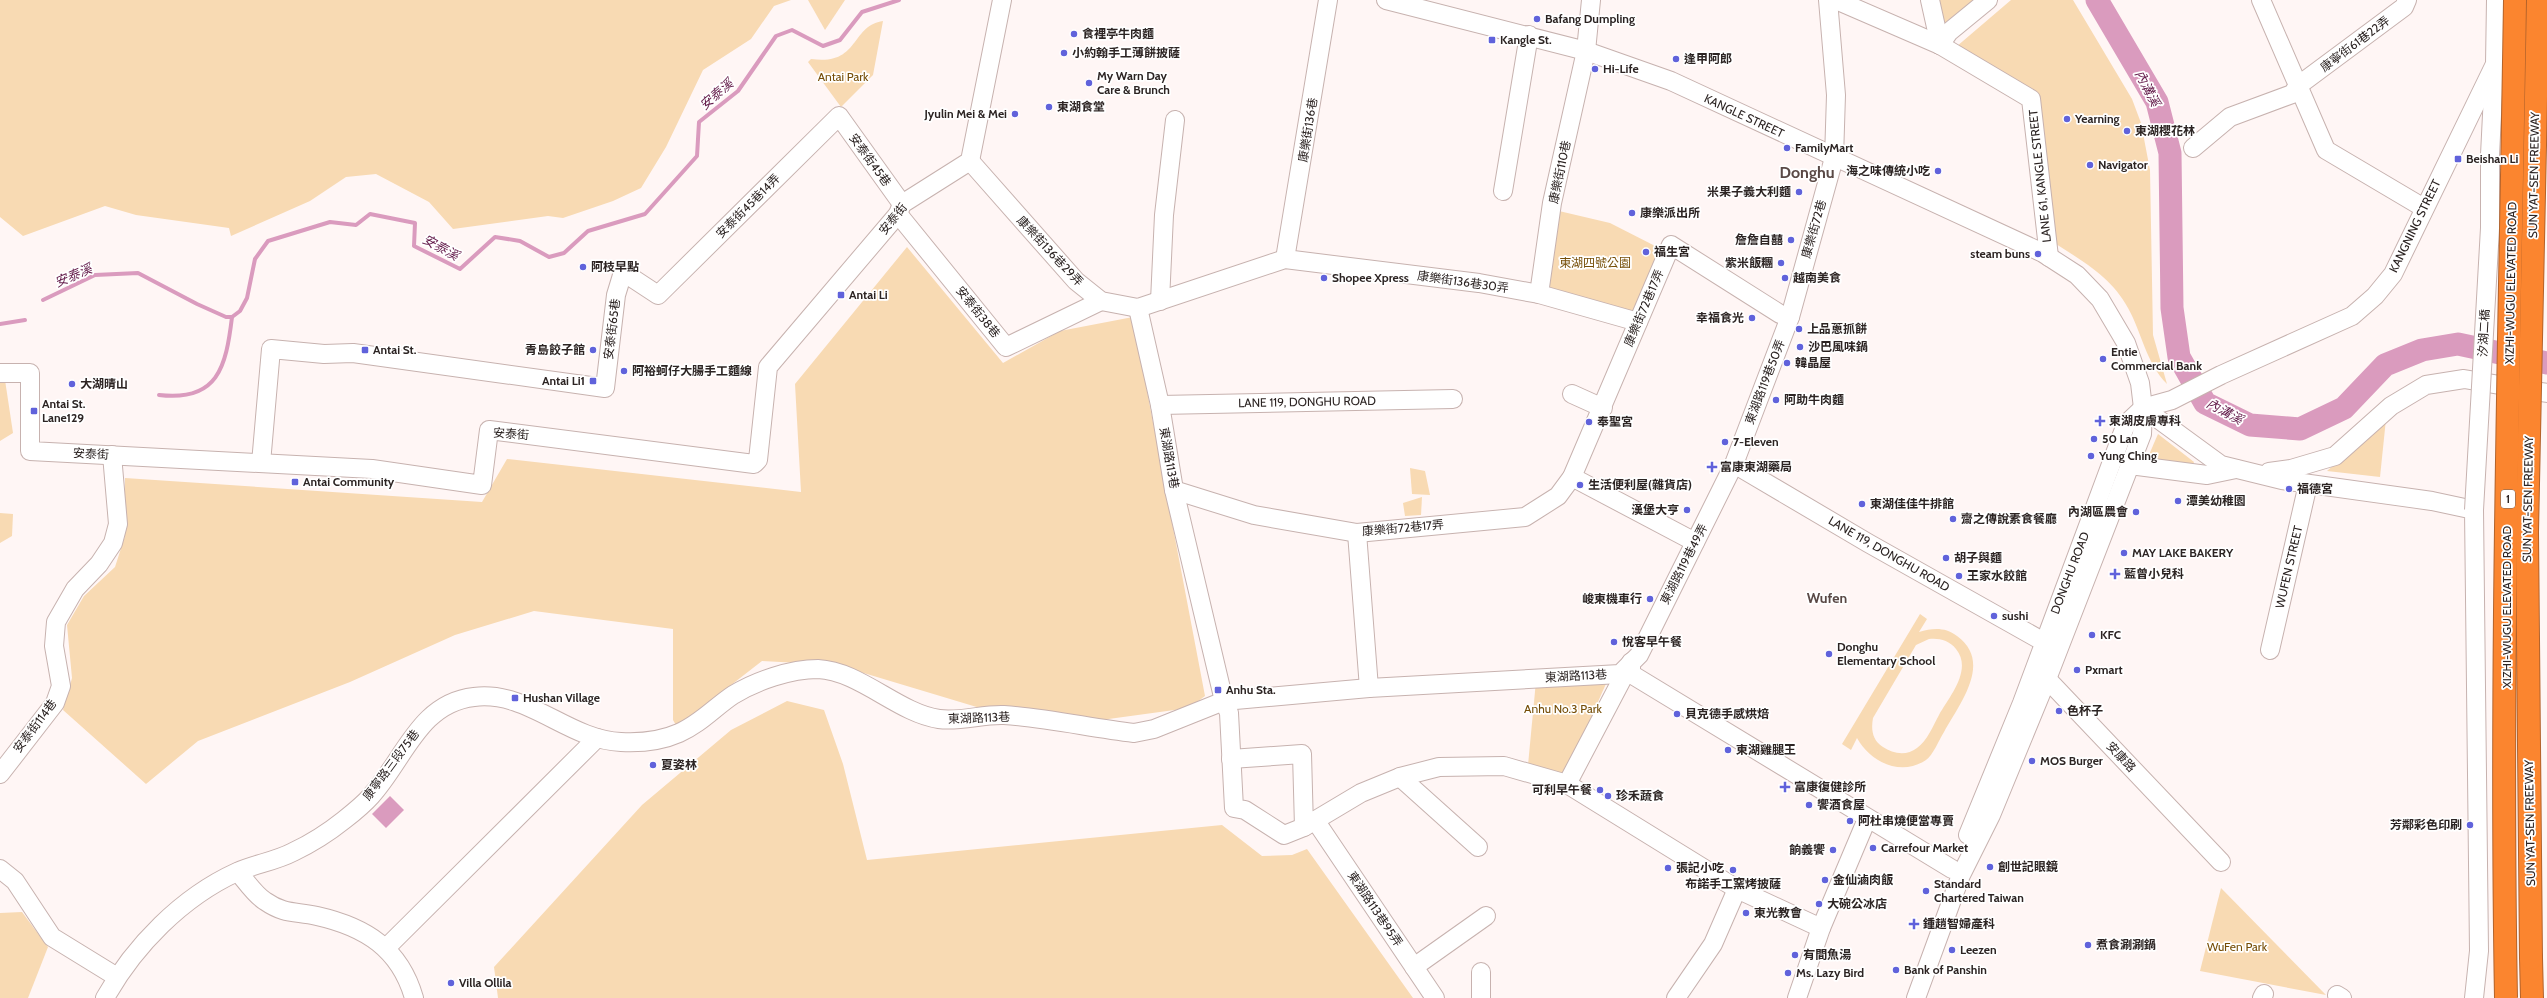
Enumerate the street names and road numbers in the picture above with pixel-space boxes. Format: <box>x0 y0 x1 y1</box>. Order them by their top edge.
street label: 康寧街61巷22弄 <box>2317 13 2392 75</box>
street label: KANGLE STREET <box>1702 90 1787 141</box>
street label: 康樂街136巷 <box>1295 97 1320 163</box>
street label: LANE 61, KANGLE STREET <box>2025 108 2054 243</box>
street label: SUN YAT-SEN FREEWAY <box>2525 111 2542 238</box>
street label: 安泰街45巷 <box>846 130 895 189</box>
street label: 康樂街110巷 <box>1546 139 1574 205</box>
street label: 安泰街45巷14弄 <box>713 171 783 241</box>
street label: KANGNING STREET <box>2386 176 2444 275</box>
street label: 康樂街72巷 <box>1798 198 1829 260</box>
street label: 安泰街 <box>875 200 910 237</box>
street label: XIZHI-WUGU ELEVATED ROAD <box>2502 201 2519 364</box>
street label: 康樂街136巷29弄 <box>1014 213 1087 289</box>
street label: 康樂街72巷17弄 <box>1621 267 1667 349</box>
street label: 康樂街136巷30弄 <box>1416 268 1510 295</box>
street label: 安泰街38巷 <box>953 283 1004 340</box>
street label: 安泰街65巷 <box>600 298 623 360</box>
street label: 汐湖二橋 <box>2475 309 2492 357</box>
street label: 東湖路119巷50弄 <box>1741 337 1788 426</box>
street label: LANE 119, DONGHU ROAD <box>1238 393 1376 410</box>
street label: 安泰街 <box>493 425 530 442</box>
street label: 東湖路113巷 <box>1157 426 1182 490</box>
street label: SUN YAT-SEN FREEWAY <box>2519 435 2536 562</box>
street label: 安泰街 <box>73 445 109 462</box>
road number: 1 <box>2501 490 2515 508</box>
street label: LANE 119, DONGHU ROAD <box>1826 513 1953 595</box>
street label: 康樂街72巷17弄 <box>1361 516 1445 539</box>
street label: 東湖路119巷49弄 <box>1657 521 1710 607</box>
street label: WUFEN STREET <box>2272 523 2305 610</box>
street label: XIZHI-WUGU ELEVATED ROAD <box>2499 525 2514 688</box>
street label: DONGHU ROAD <box>2047 529 2092 616</box>
street label: 東湖路113巷 <box>1544 666 1607 685</box>
street label: 安泰街114巷 <box>10 696 59 755</box>
street label: 東湖路113巷 <box>948 709 1010 726</box>
street label: 康寧路三段75巷 <box>359 726 422 803</box>
street label: 安康路 <box>2104 738 2139 775</box>
street label: SUN YAT-SEN FREEWAY <box>2521 759 2538 886</box>
street label: 東湖路113巷95弄 <box>1345 868 1406 949</box>

